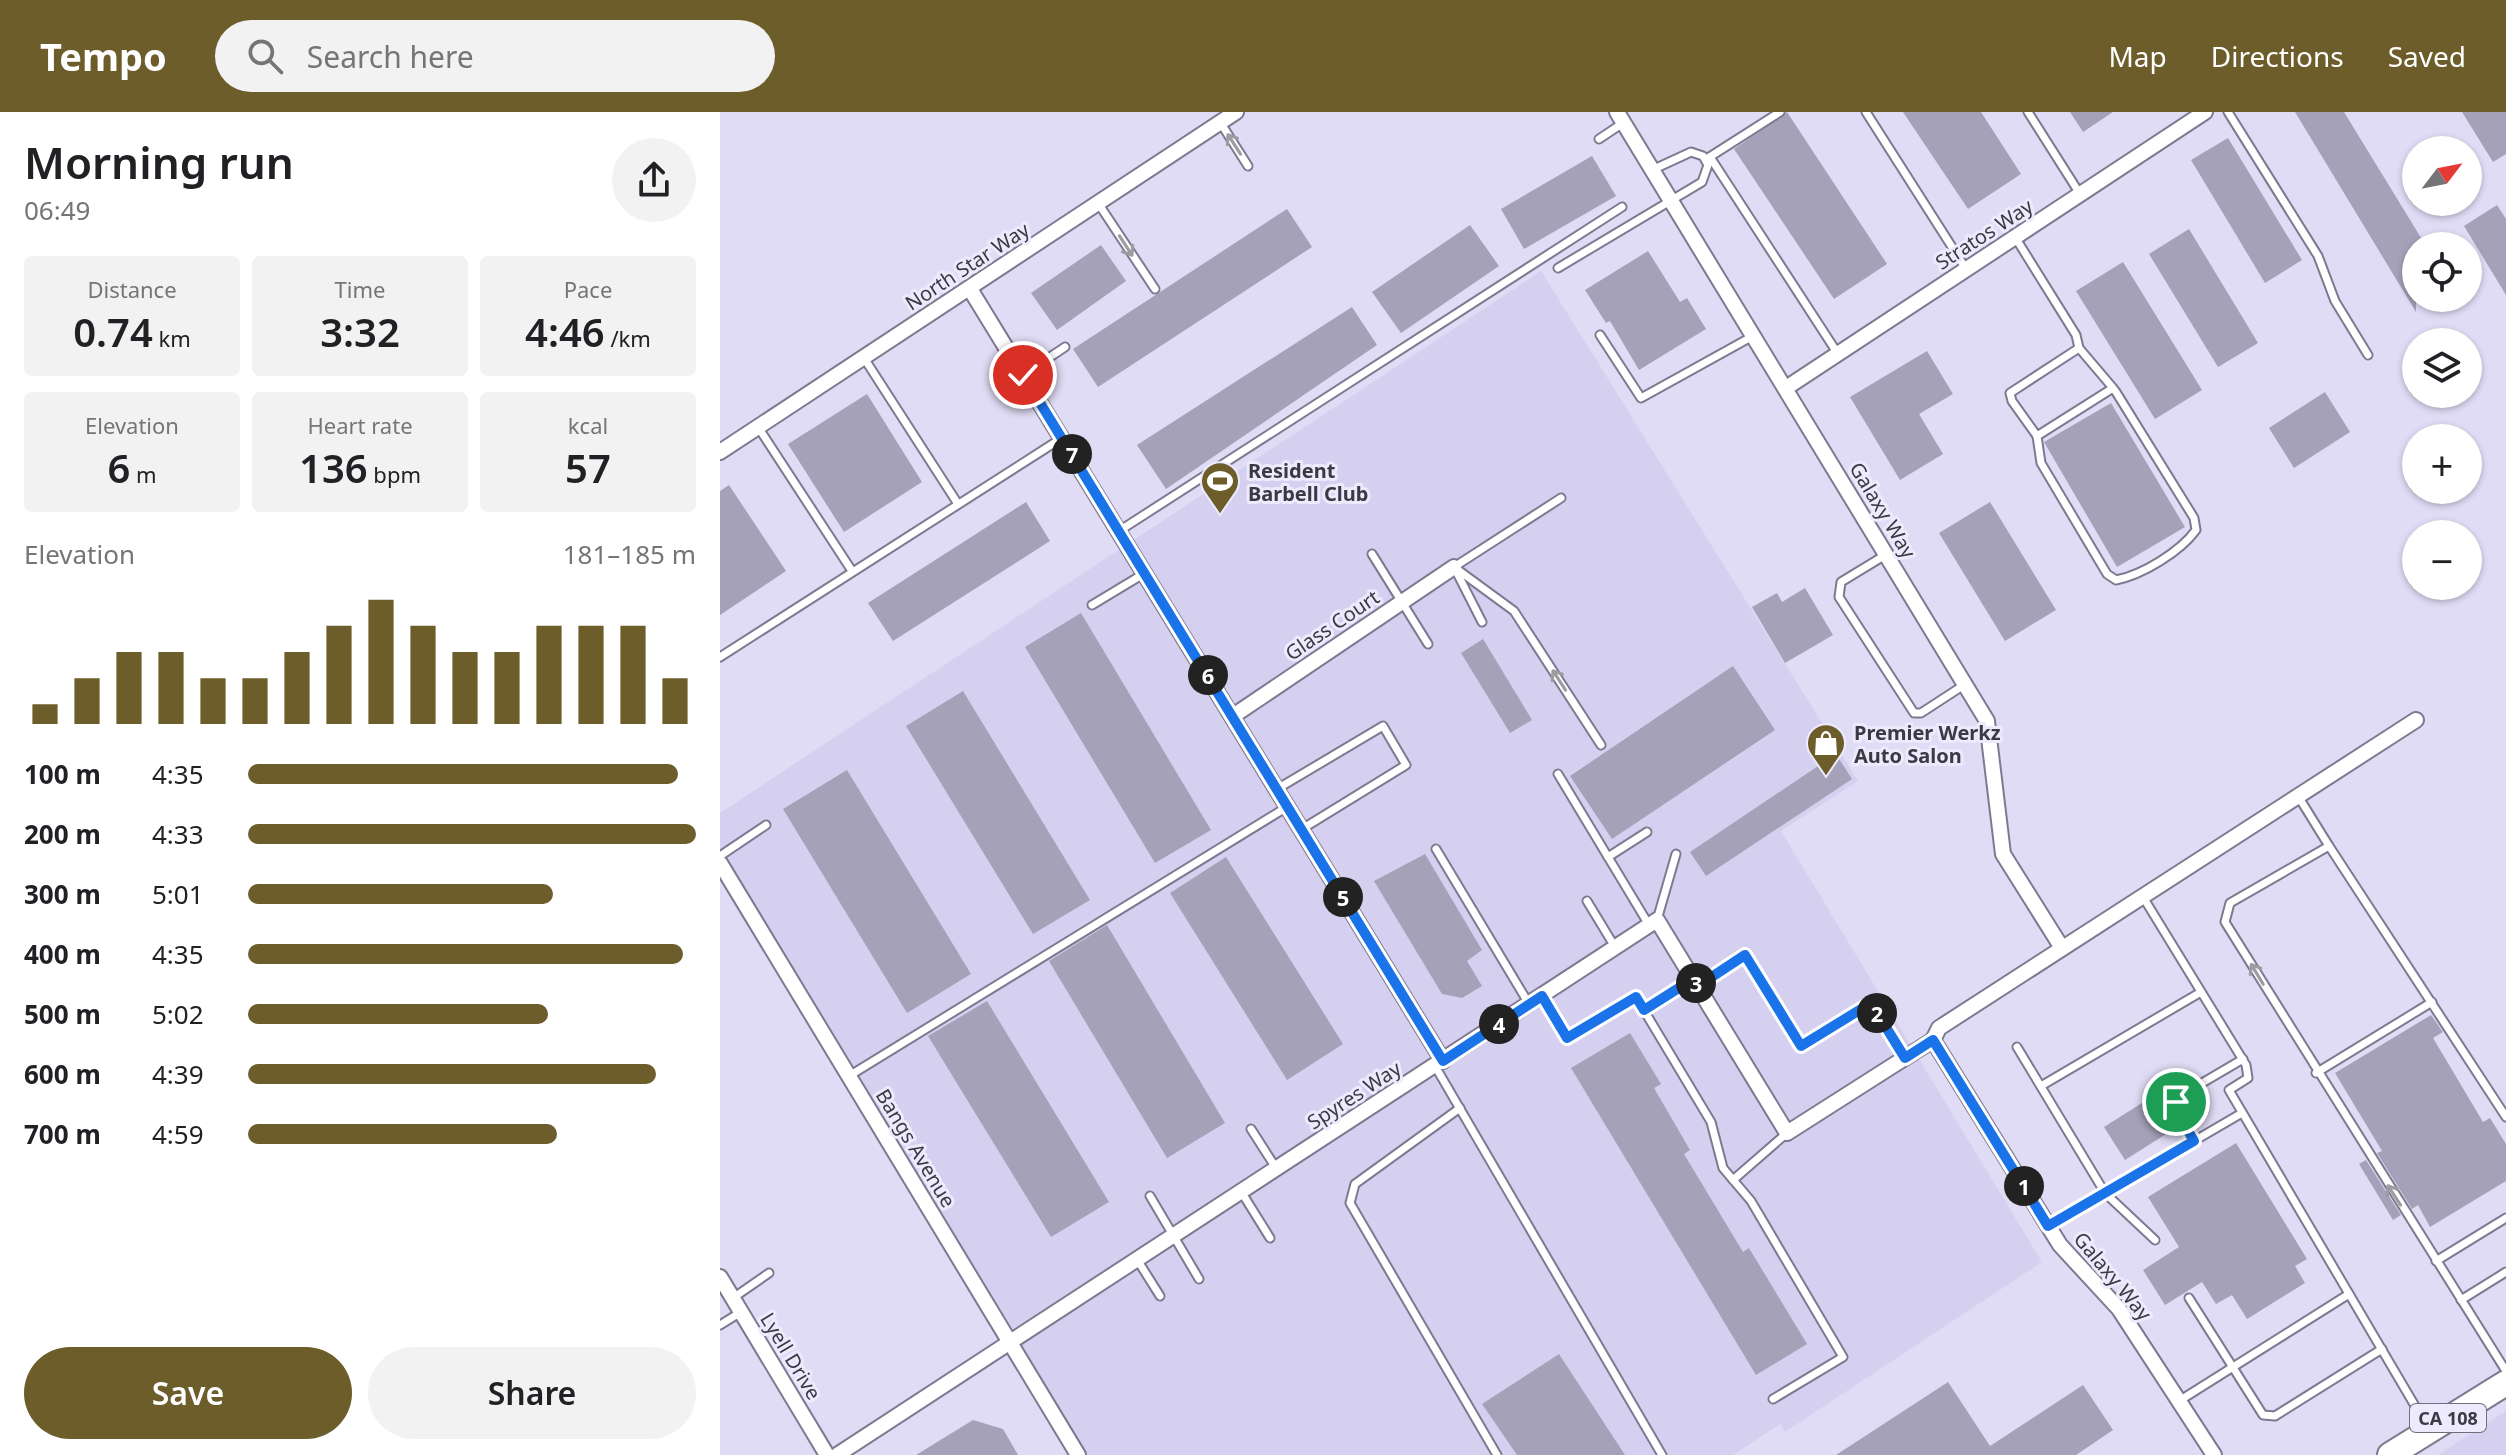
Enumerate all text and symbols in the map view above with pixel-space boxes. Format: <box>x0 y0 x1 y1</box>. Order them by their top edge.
search box <box>215 20 775 92</box>
text: Tempo <box>40 30 167 82</box>
icon: search <box>243 34 287 78</box>
text: Search here <box>307 36 474 77</box>
text: Map <box>2108 37 2167 75</box>
text: Directions <box>2211 37 2344 75</box>
text: Saved <box>2388 37 2466 75</box>
text: Morning run <box>24 132 294 192</box>
one-way arrow <box>1226 133 1242 156</box>
north arrow <box>2402 136 2482 216</box>
map controls <box>2402 136 2482 600</box>
button: share <box>612 138 696 222</box>
text: 06:49 <box>24 192 90 228</box>
street label: Stratos Way <box>1930 192 2039 276</box>
street label: North Star Way <box>900 215 1035 316</box>
button: locate <box>2402 232 2482 312</box>
one-way arrow <box>1119 234 1135 257</box>
text: Distance <box>87 274 177 304</box>
text: Time <box>335 274 385 304</box>
text: Pace <box>564 274 612 304</box>
text: 0.74 <box>73 304 153 359</box>
text: 3:32 <box>320 304 400 359</box>
text: 4:46 <box>525 304 605 359</box>
text: km <box>153 323 191 353</box>
text: /km <box>605 323 651 353</box>
button: layers <box>2402 328 2482 408</box>
pin <box>989 341 1057 409</box>
icon: check <box>1001 353 1045 397</box>
text: Elevation <box>85 410 179 440</box>
text: Heart rate <box>307 410 413 440</box>
text: kcal <box>568 410 608 440</box>
button: + <box>2402 424 2482 504</box>
pin: 7 <box>1052 434 1092 474</box>
text: 7 <box>1066 439 1078 469</box>
text: 6 <box>107 440 130 495</box>
text: 136 <box>299 440 368 495</box>
text: 57 <box>565 440 611 495</box>
place label: Resident Barbell Club <box>1248 457 1368 507</box>
street label: Galaxy Way <box>1844 457 1923 564</box>
text: m <box>130 459 157 489</box>
text: bpm <box>368 459 421 489</box>
sports icon: Resident Barbell Club <box>1199 460 1241 515</box>
button: − <box>2402 520 2482 600</box>
text: Elevation <box>24 536 135 572</box>
text: 181–185 m <box>563 536 696 572</box>
street label: Glass Court <box>1280 584 1384 666</box>
pin: 6 <box>1188 655 1228 695</box>
text: 6 <box>1202 660 1214 690</box>
one-way arrow <box>1550 669 1567 691</box>
place label: Premier Werkz Auto Salon <box>1854 719 2001 769</box>
shop icon: Premier Werkz Auto Salon <box>1805 722 1847 777</box>
text: 100 m <box>24 756 101 792</box>
text: 4:35 <box>152 756 204 792</box>
text: 200 m <box>24 816 101 852</box>
text: 4:33 <box>152 816 204 852</box>
text: 300 m <box>24 876 101 912</box>
text: 5:01 <box>152 876 204 912</box>
pin: 5 <box>1323 877 1363 917</box>
text: 5 <box>1337 882 1349 912</box>
text: 400 m <box>24 936 101 972</box>
text: 4:35 <box>152 936 204 972</box>
pin: 3 <box>1676 963 1716 1003</box>
one-way arrow <box>2248 963 2264 986</box>
text: 3 <box>1690 968 1702 998</box>
pin: 2 <box>1857 993 1897 1033</box>
text: 500 m <box>24 996 101 1032</box>
text: 5:02 <box>152 996 204 1032</box>
text: 2 <box>1871 998 1883 1028</box>
pin: 4 <box>1479 1004 1519 1044</box>
text: 4 <box>1493 1009 1505 1039</box>
street label: Spyres Way <box>1302 1054 1407 1135</box>
text: 600 m <box>24 1056 101 1092</box>
text: 4:39 <box>152 1056 204 1092</box>
pin <box>2142 1068 2210 1136</box>
icon: arrive <box>2154 1080 2198 1124</box>
street label: Bangs Avenue <box>870 1084 962 1212</box>
text: 700 m <box>24 1116 101 1152</box>
text: 4:59 <box>152 1116 204 1152</box>
pin: 1 <box>2004 1166 2044 1206</box>
text: 1 <box>2018 1171 2030 1201</box>
one-way arrow <box>2386 1184 2402 1207</box>
street label: Galaxy Way <box>2068 1226 2158 1327</box>
street label: Lyell Drive <box>754 1307 828 1405</box>
button: Save <box>24 1347 352 1439</box>
button: Share <box>368 1347 696 1439</box>
road number: CA 108 <box>2410 1404 2486 1432</box>

